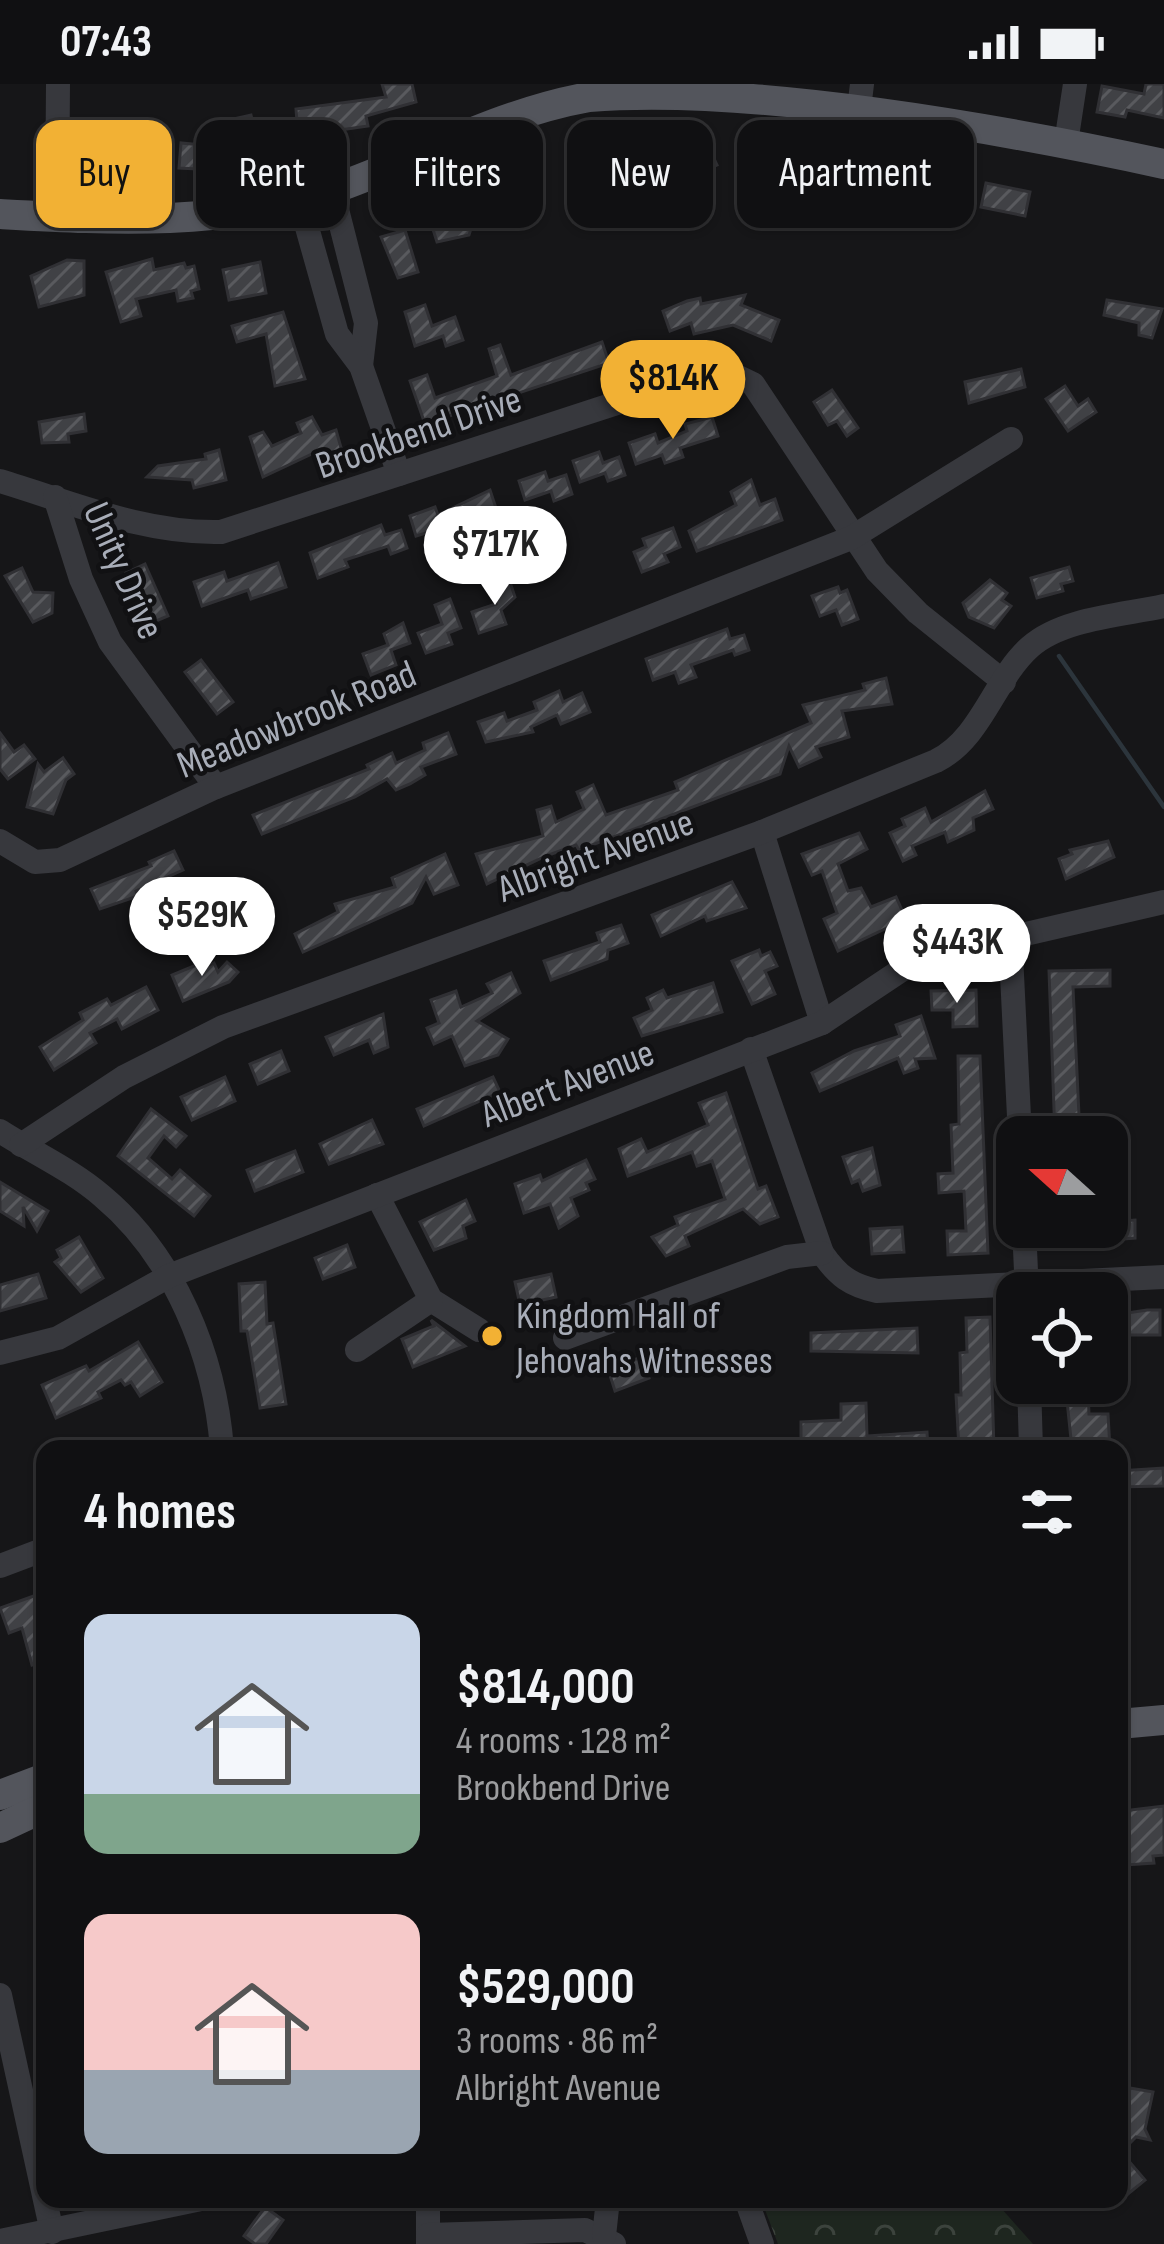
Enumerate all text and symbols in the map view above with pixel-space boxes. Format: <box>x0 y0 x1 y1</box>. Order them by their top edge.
text: 07:43 <box>60 15 152 70</box>
chip: Buy <box>36 120 172 228</box>
chip: Rent <box>196 120 347 228</box>
chip: Filters <box>371 120 543 228</box>
chip: New <box>567 120 713 228</box>
chip: Apartment <box>737 120 974 228</box>
pin: $814K <box>589 340 757 442</box>
text: $814K <box>627 355 719 402</box>
street label: Brookbend Drive <box>310 376 528 490</box>
street label: Unity Drive <box>72 495 174 647</box>
pin: $717K <box>411 506 579 608</box>
text: $717K <box>451 521 539 568</box>
street label: Meadowbrook Road <box>171 651 423 790</box>
street label: Albright Avenue <box>491 799 700 914</box>
pin: $529K <box>118 877 286 979</box>
text: $529K <box>156 892 248 939</box>
pin: $443K <box>873 904 1041 1006</box>
text: $443K <box>910 919 1004 966</box>
street label: Albert Avenue <box>474 1030 661 1139</box>
north arrow <box>996 1116 1128 1248</box>
map controls <box>996 1116 1128 1404</box>
button: locate <box>996 1272 1128 1404</box>
place label: Kingdom Hall of Jehovahs Witnesses <box>515 1293 773 1385</box>
marker: Kingdom Hall of Jehovahs Witnesses <box>479 1323 505 1349</box>
icon: filters <box>1014 1479 1080 1545</box>
text: 4 homes <box>84 1482 236 1543</box>
text: $814,000 <box>456 1657 634 1718</box>
icon: home <box>180 1662 324 1806</box>
text: 4 rooms · 128 m² <box>456 1718 671 1765</box>
text: Brookbend Drive <box>456 1765 670 1812</box>
text: $529,000 <box>456 1957 635 2018</box>
icon: home <box>180 1962 324 2106</box>
text: 3 rooms · 86 m² <box>456 2018 658 2065</box>
text: Albright Avenue <box>456 2065 661 2112</box>

